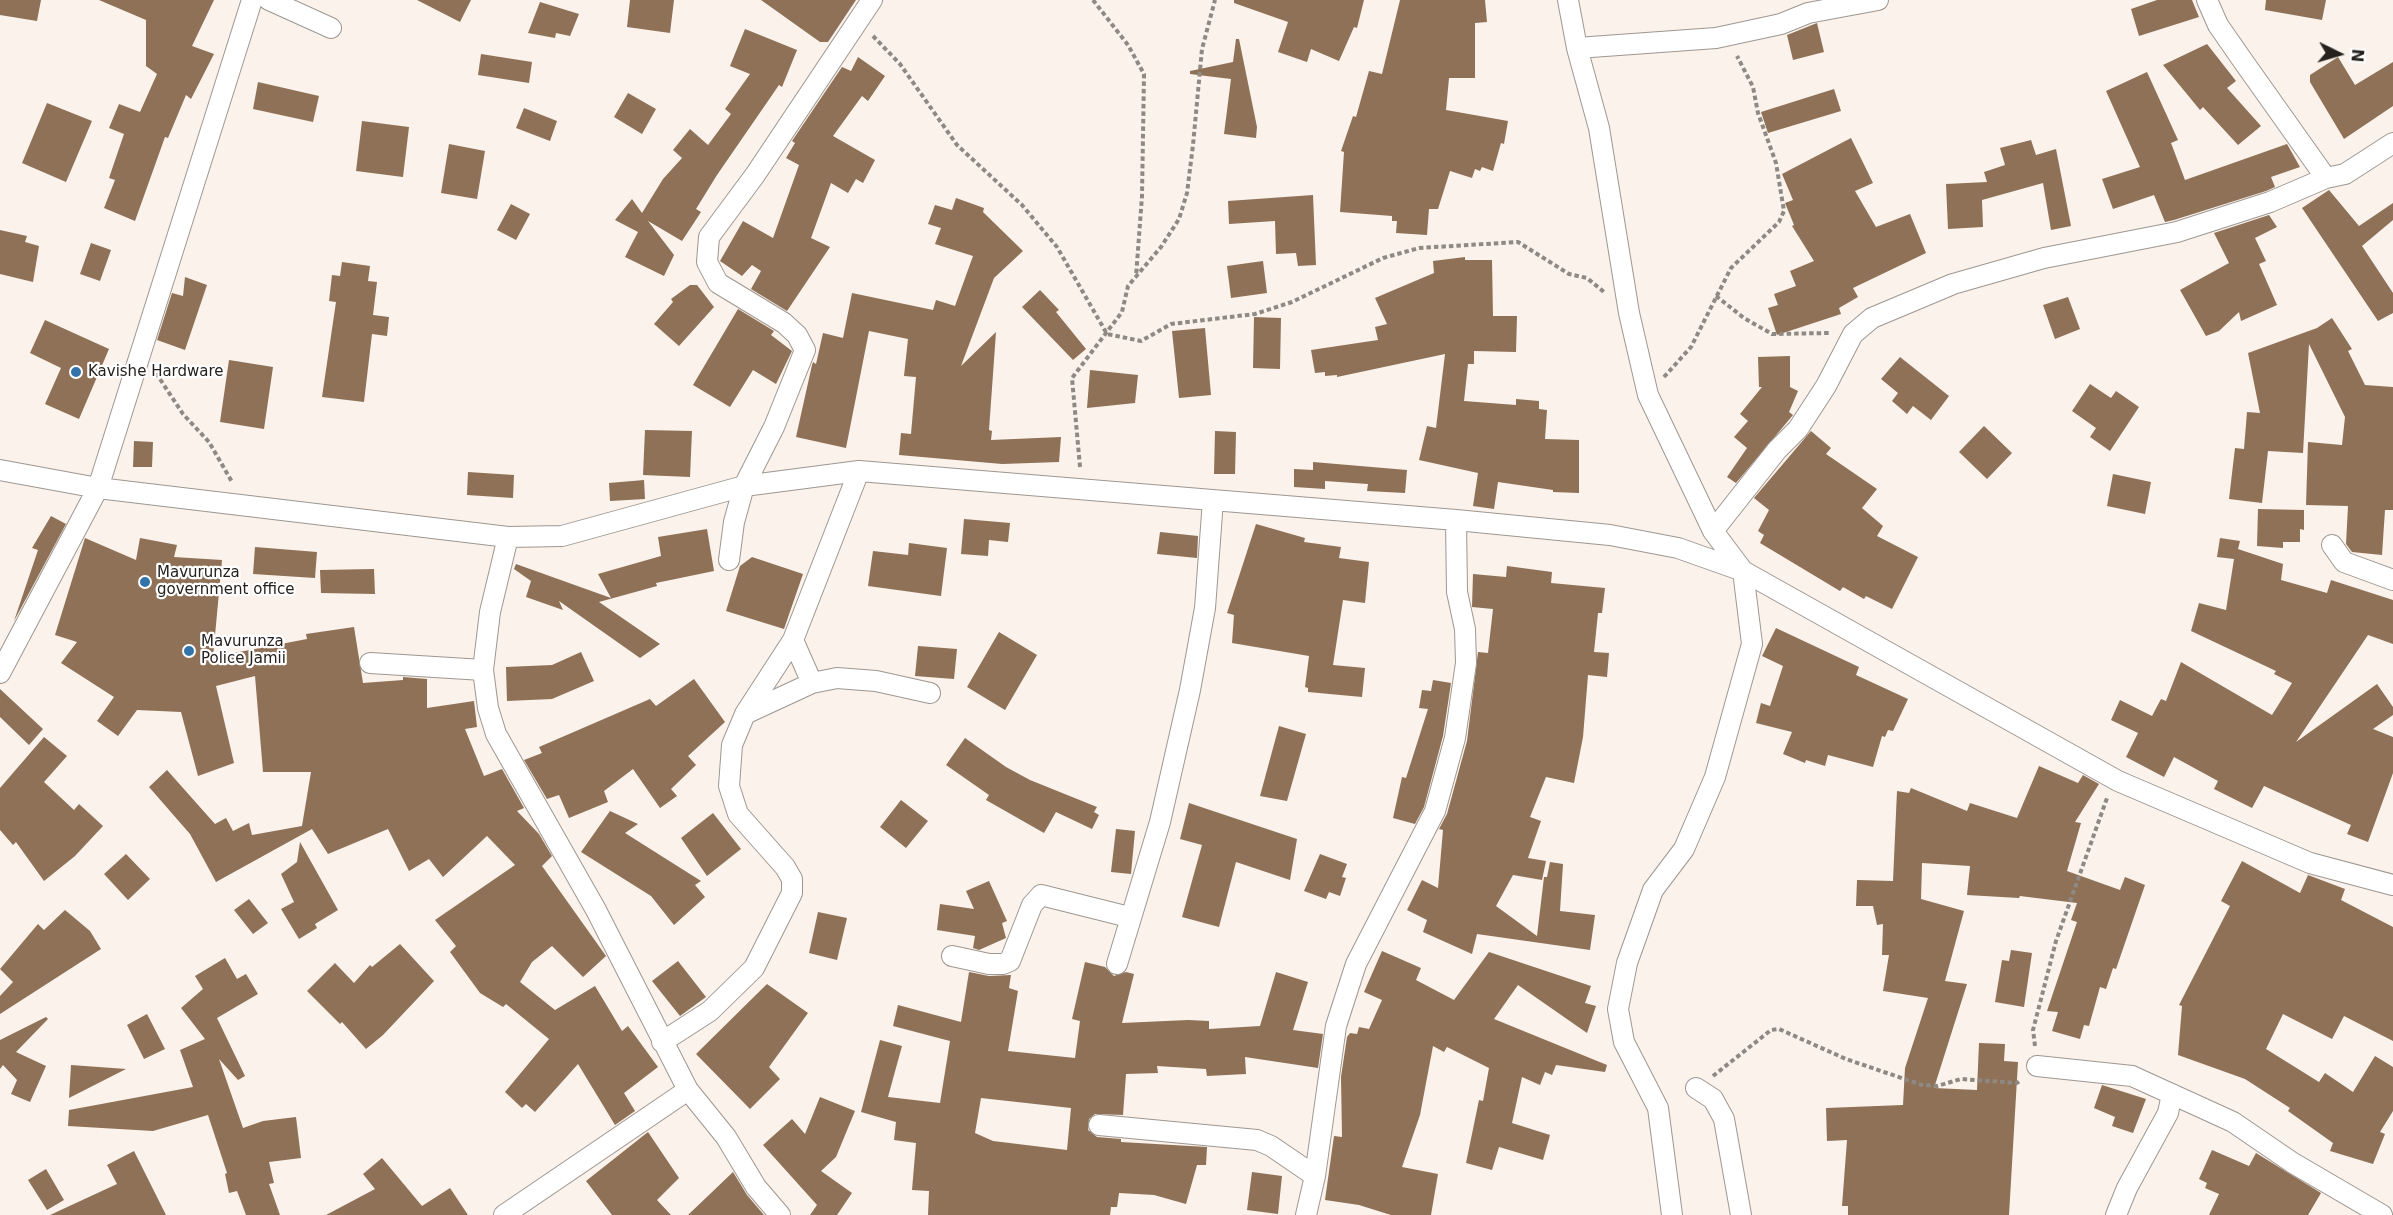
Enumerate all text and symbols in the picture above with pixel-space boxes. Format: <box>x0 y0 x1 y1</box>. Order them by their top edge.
north arrow <box>2309 24 2369 84</box>
text: N <box>2347 48 2367 63</box>
place label: Kavishe Hardware <box>88 363 224 381</box>
marker: Kavishe Hardware <box>69 365 83 379</box>
place label: Mavurunza government office <box>157 564 294 599</box>
marker: Mavurunza government office <box>138 575 152 589</box>
place label: Mavurunza Police Jamii <box>201 633 286 668</box>
marker: Mavurunza Police Jamii <box>182 644 196 658</box>

